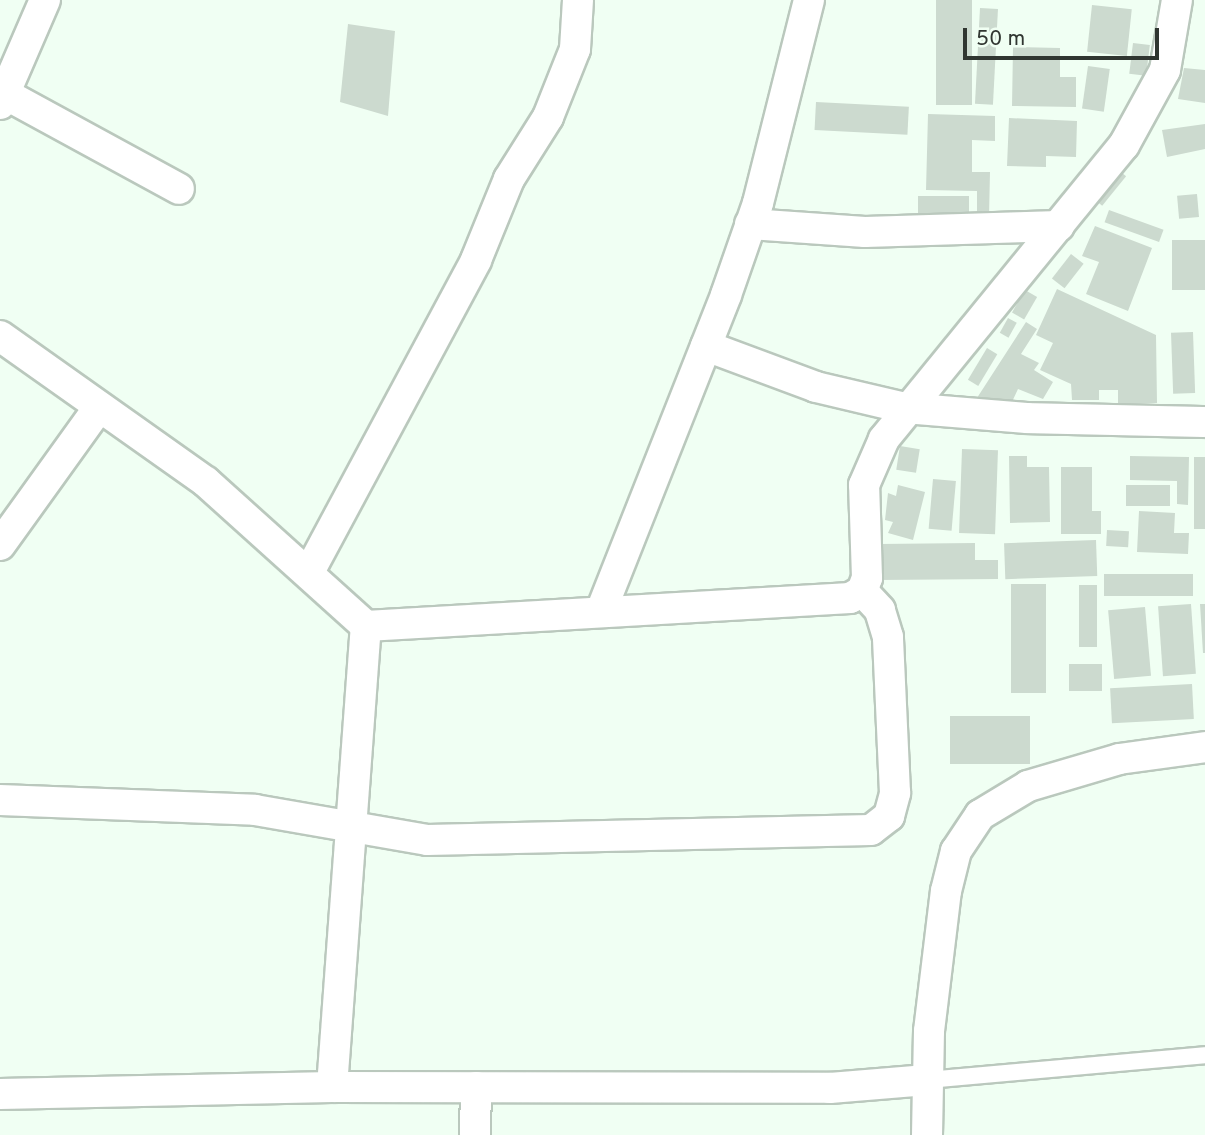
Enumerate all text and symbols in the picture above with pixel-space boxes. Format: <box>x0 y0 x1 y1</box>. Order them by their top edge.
scale bar <box>967 14 1163 58</box>
text: 50 m <box>976 26 1025 53</box>

